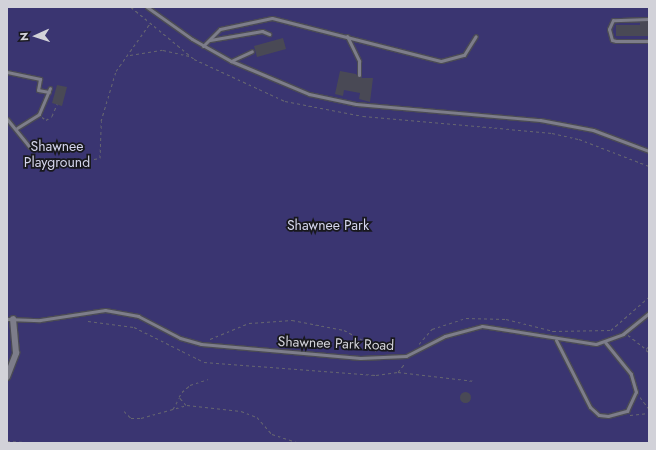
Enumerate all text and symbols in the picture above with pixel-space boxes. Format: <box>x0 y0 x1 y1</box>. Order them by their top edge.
north arrow <box>16 16 56 56</box>
text: N <box>16 32 32 41</box>
park label: Shawnee Playground <box>24 138 90 170</box>
park label: Shawnee Park <box>287 217 369 233</box>
street label: Shawnee Park Road <box>277 333 395 353</box>

